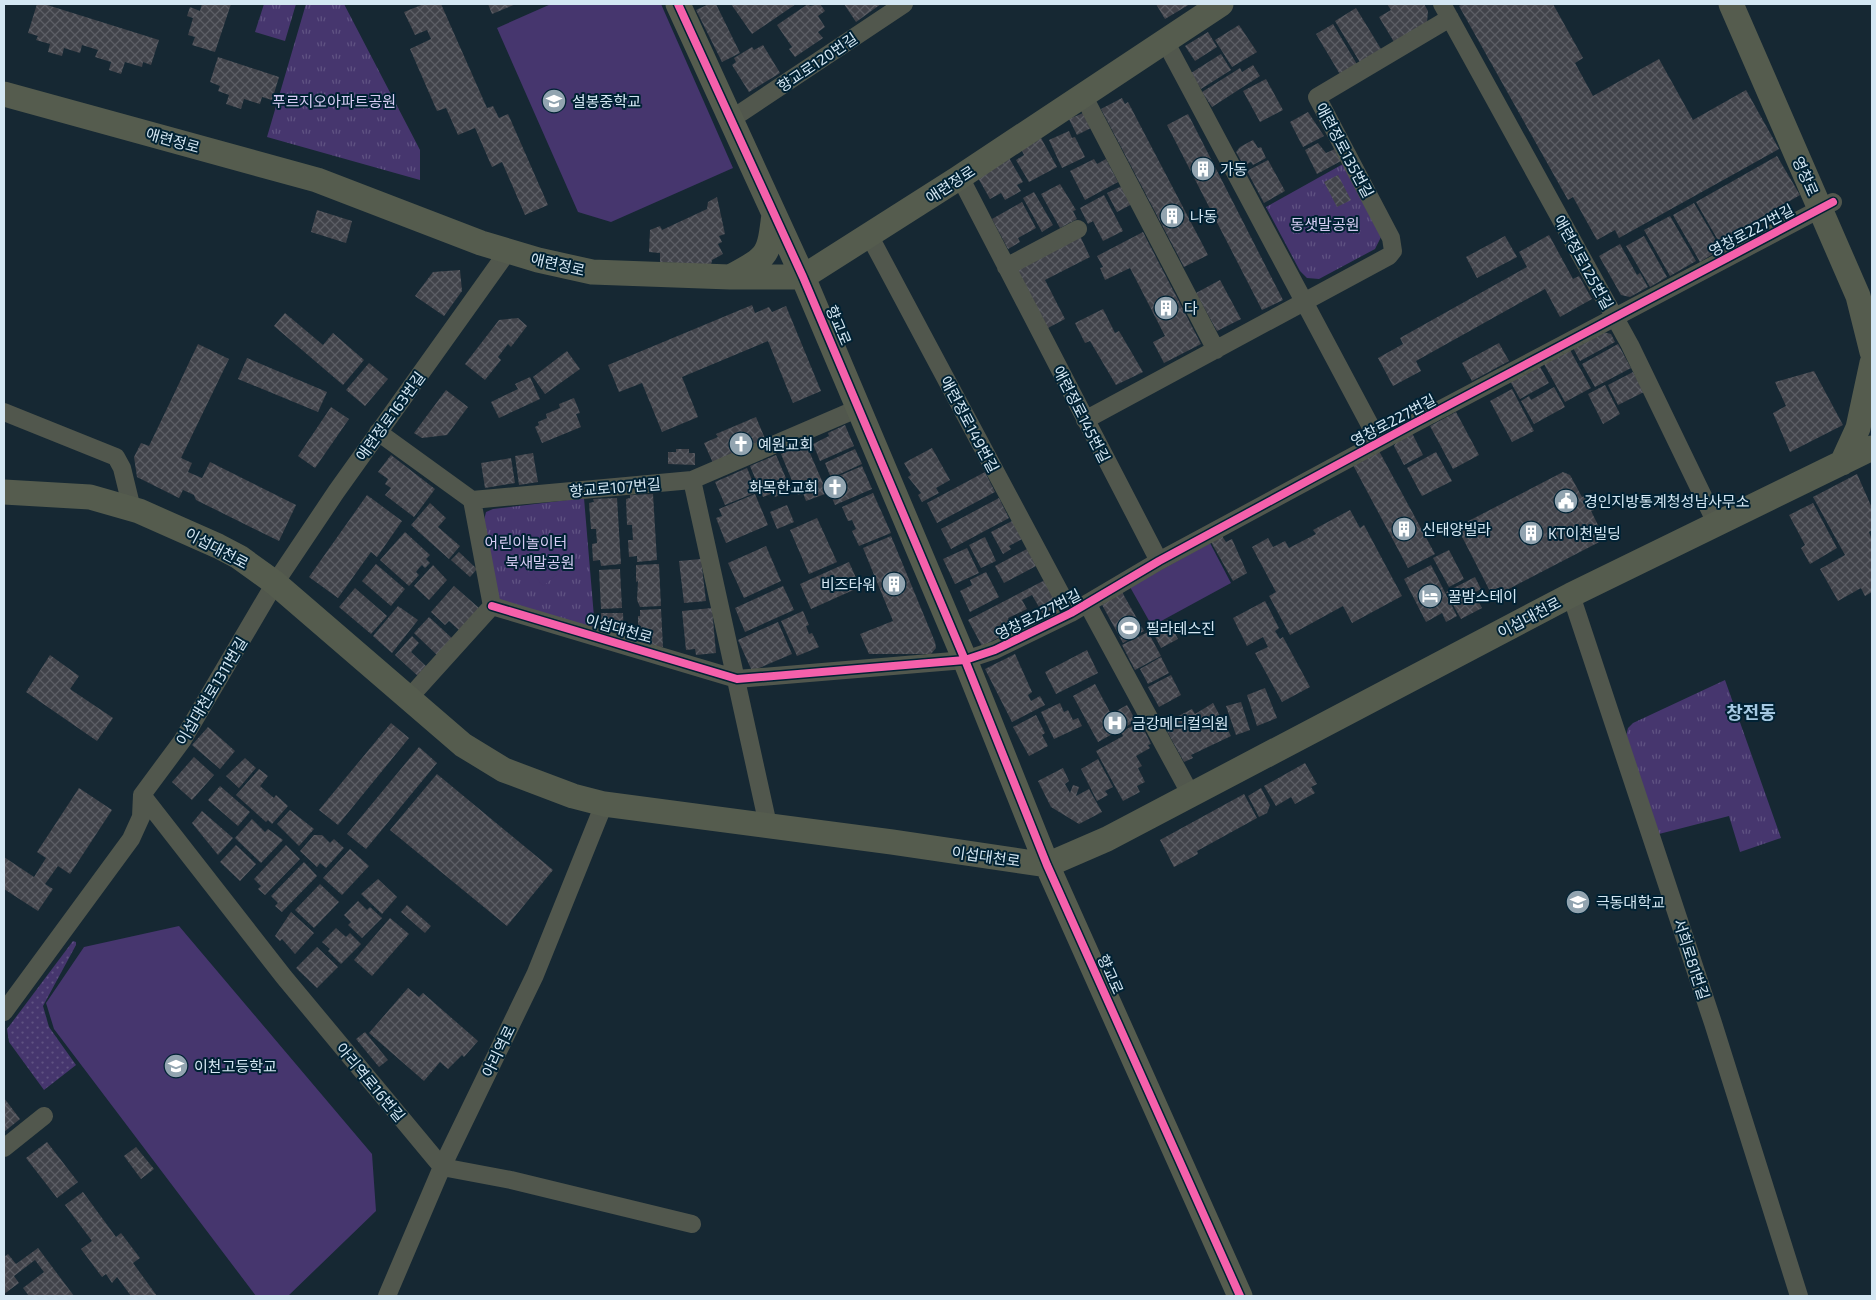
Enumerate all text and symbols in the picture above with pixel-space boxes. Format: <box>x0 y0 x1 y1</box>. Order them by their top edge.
street label: 향교로120번길 <box>774 29 860 95</box>
school or university icon: 설봉중학교 <box>541 88 567 114</box>
park label: 푸르지오아파트공원 <box>272 92 396 110</box>
place label: 설봉중학교 <box>572 92 641 110</box>
street label: 애련정로135번길 <box>1312 99 1378 201</box>
street label: 애련정로 <box>144 124 202 156</box>
street label: 영창로 <box>1789 153 1823 199</box>
building icon: 가동 <box>1190 156 1216 182</box>
place label: 가동 <box>1220 160 1248 178</box>
street label: 애련정로 <box>922 161 978 207</box>
street label: 영창로227번길 <box>1705 200 1797 260</box>
building icon: 나동 <box>1159 203 1185 229</box>
place label: 나동 <box>1190 207 1218 225</box>
street label: 애련정로125번길 <box>1551 212 1617 312</box>
park label: 동샛말공원 <box>1290 215 1360 233</box>
street label: 애련정로 <box>529 249 587 279</box>
building icon: 다 <box>1153 295 1179 321</box>
place label: 다 <box>1184 299 1198 317</box>
street label: 향교로 <box>823 302 855 348</box>
street label: 애련정로145번길 <box>1050 363 1114 465</box>
street label: 애련정로163번길 <box>352 368 428 464</box>
street label: 애련정로149번길 <box>937 373 1003 475</box>
street label: 영창로227번길 <box>1347 390 1439 450</box>
church icon: 예원교회 <box>728 431 754 457</box>
place label: 예원교회 <box>758 435 813 453</box>
street label: 향교로107번길 <box>569 474 661 500</box>
church icon: 화목한교회 <box>822 474 848 500</box>
place label: 화목한교회 <box>749 478 818 496</box>
public building icon: 경인지방통계청성남사무소 <box>1553 488 1579 514</box>
place label: 경인지방통계청성남사무소 <box>1584 492 1750 510</box>
building icon: 신태양빌라 <box>1391 516 1417 542</box>
place label: 신태양빌라 <box>1422 520 1491 538</box>
building icon: KT이천빌딩 <box>1518 520 1544 546</box>
street label: 이섭대천로 <box>182 524 252 572</box>
place label: KT이천빌딩 <box>1548 524 1621 542</box>
park label: 어린이놀이터 <box>485 533 567 551</box>
park label: 북새말공원 <box>505 553 575 571</box>
building icon: 비즈타워 <box>881 571 907 597</box>
place label: 비즈타워 <box>821 575 876 593</box>
hotel icon: 꿀밤스테이 <box>1417 583 1443 609</box>
street label: 영창로227번길 <box>992 585 1084 643</box>
place label: 꿀밤스테이 <box>1448 587 1517 605</box>
street label: 이섭대천로 <box>1494 593 1564 641</box>
street label: 이섭대천로 <box>583 610 655 646</box>
sports icon: 필라테스진 <box>1116 615 1142 641</box>
place label: 필라테스진 <box>1146 619 1215 637</box>
street label: 이섭대천로1311번길 <box>172 634 250 748</box>
district label: 창전동 <box>1726 701 1776 723</box>
hospital icon: 금강메디컬의원 <box>1102 710 1128 736</box>
place label: 금강메디컬의원 <box>1132 714 1229 732</box>
street label: 이섭대천로 <box>951 842 1021 870</box>
school or university icon: 극동대학교 <box>1565 889 1591 915</box>
place label: 극동대학교 <box>1596 893 1665 911</box>
street label: 서희로81번길 <box>1670 916 1714 1002</box>
street label: 향교로 <box>1094 951 1128 997</box>
street label: 아리역로 <box>478 1022 518 1080</box>
street label: 아리역로16번길 <box>333 1039 409 1125</box>
school or university icon: 이천고등학교 <box>163 1053 189 1079</box>
place label: 이천고등학교 <box>194 1057 277 1075</box>

